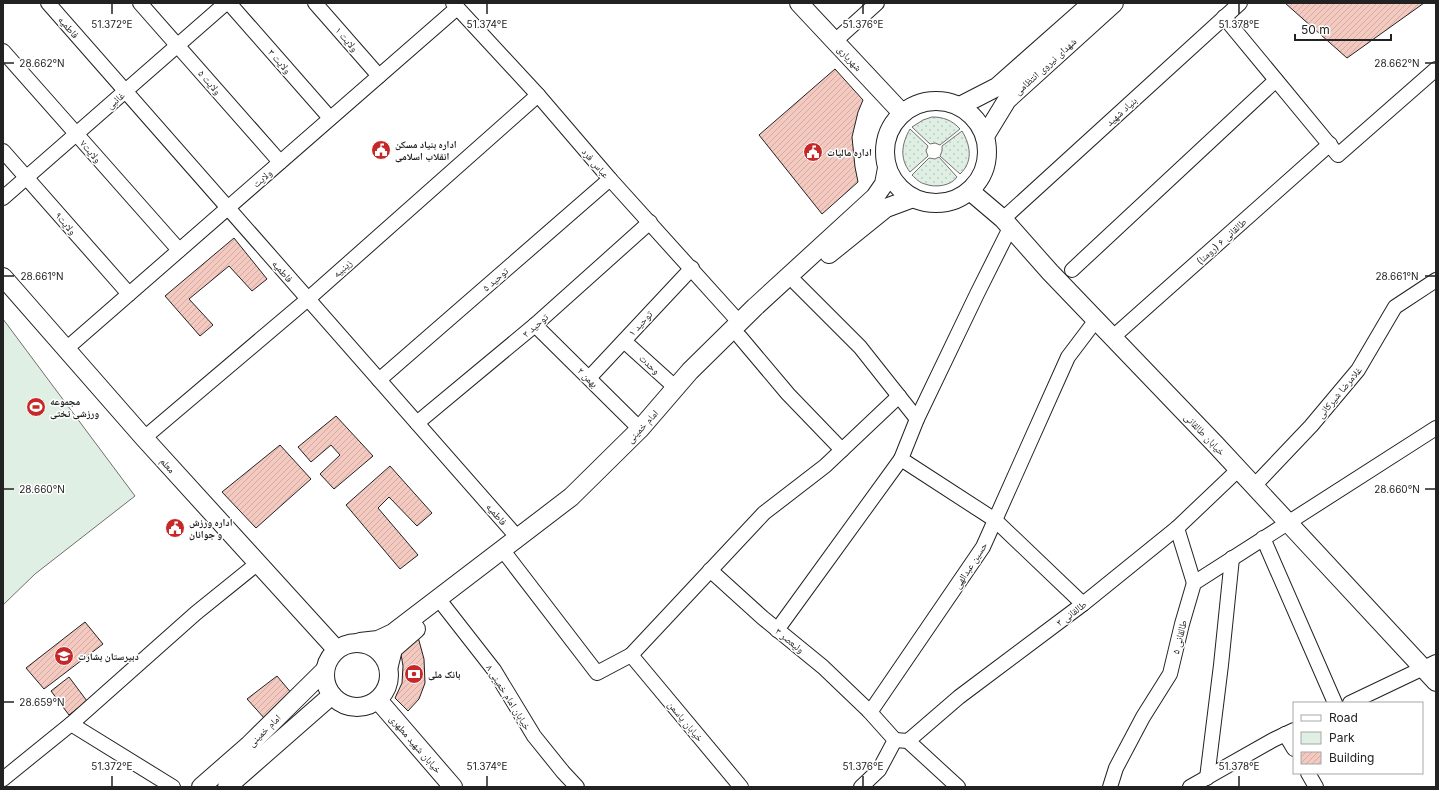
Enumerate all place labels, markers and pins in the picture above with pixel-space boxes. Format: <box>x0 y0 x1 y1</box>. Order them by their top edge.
place label: اداره بنیاد مسکن انقلاب اسلامی <box>395 138 457 163</box>
public building icon: اداره بنیاد مسکن انقلاب اسلامی <box>370 139 392 161</box>
public building icon: اداره مالیات <box>802 141 824 163</box>
place label: اداره مالیات <box>827 146 872 159</box>
place label: مجموعه ورزشی تختی <box>50 395 99 420</box>
sports icon: مجموعه ورزشی تختی <box>25 396 47 418</box>
place label: اداره ورزش و جوانان <box>189 516 233 541</box>
public building icon: اداره ورزش و جوانان <box>164 517 186 539</box>
school or university icon: دبیرستان بشارت <box>53 645 75 667</box>
place label: دبیرستان بشارت <box>78 650 139 663</box>
bank icon: بانک ملی <box>403 663 425 685</box>
place label: بانک ملی <box>428 668 461 681</box>

